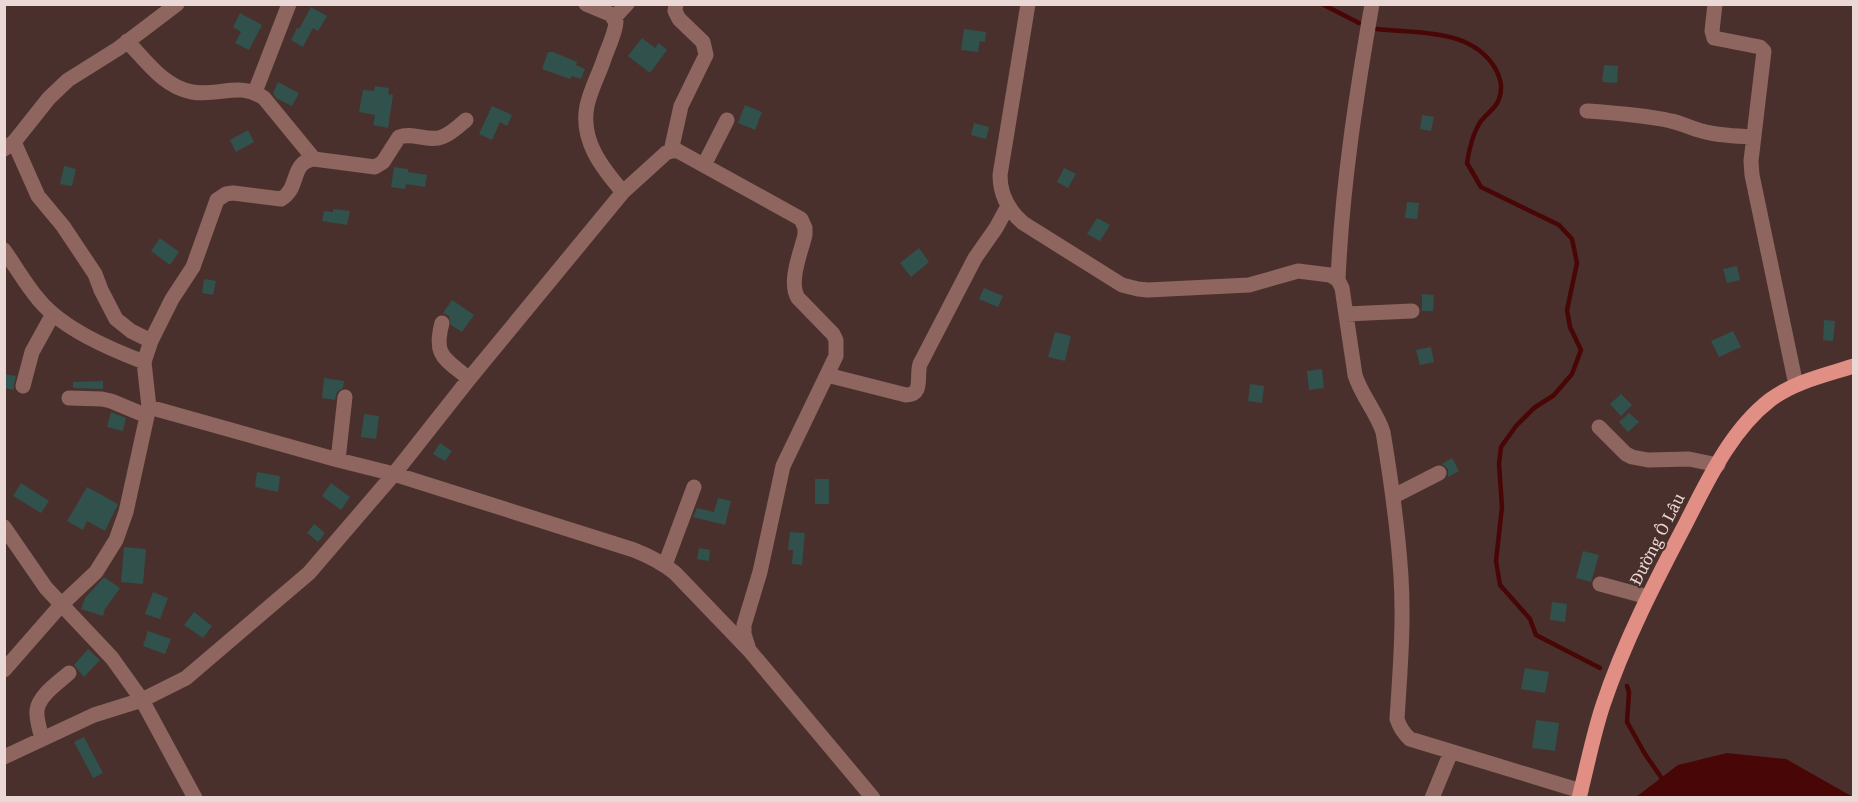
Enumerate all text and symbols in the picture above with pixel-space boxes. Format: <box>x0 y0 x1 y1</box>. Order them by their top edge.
street label: Đường Ô Lâu <box>1624 489 1690 589</box>

